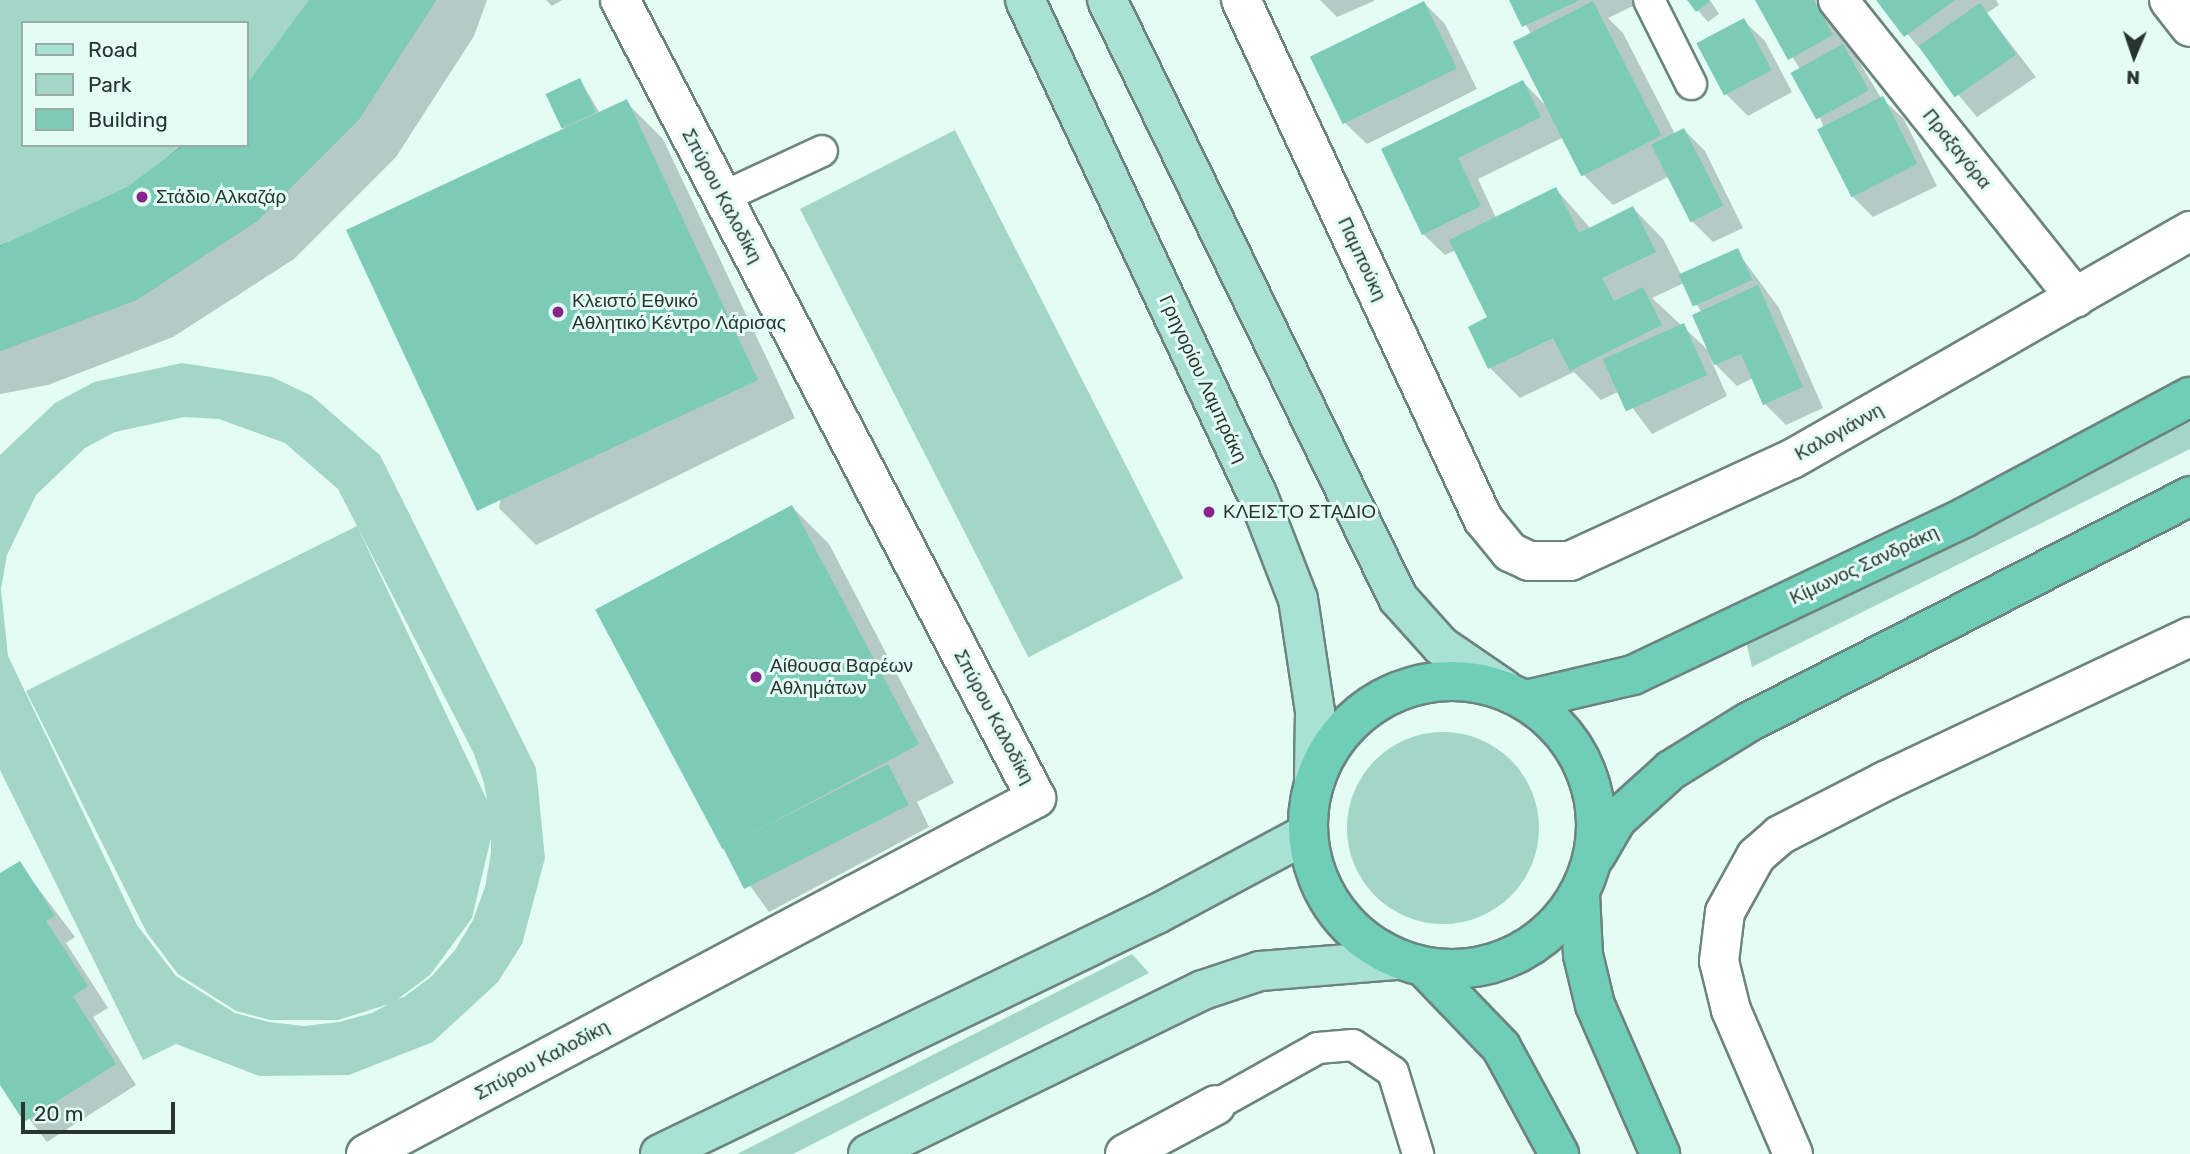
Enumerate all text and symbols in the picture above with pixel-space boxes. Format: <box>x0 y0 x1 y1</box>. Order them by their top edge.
legend <box>21 21 248 147</box>
north arrow <box>2099 21 2169 91</box>
text: Road <box>88 37 138 62</box>
text: N <box>2126 66 2140 89</box>
text: Park <box>88 72 132 97</box>
street label: Πραξαγόρα <box>1918 104 1996 194</box>
text: Building <box>88 107 168 132</box>
street label: Σπύρου Καλοδίκη <box>677 125 767 267</box>
place label: Στάδιο Αλκαζάρ <box>156 186 286 208</box>
marker: Στάδιο Αλκαζάρ <box>134 189 150 205</box>
street label: Παμπούκη <box>1333 214 1391 304</box>
place label: Κλειστό Εθνικό Αθλητικό Κέντρο Λάρισας <box>572 290 786 334</box>
street label: Γρηγορίου Λαμπράκη <box>1154 292 1252 466</box>
marker: Κλειστό Εθνικό Αθλητικό Κέντρο Λάρισας <box>550 304 566 320</box>
street label: Καλογιάννη <box>1791 398 1887 466</box>
place label: ΚΛΕΙΣΤΟ ΣΤΑΔΙΟ <box>1223 501 1376 523</box>
marker: ΚΛΕΙΣΤΟ ΣΤΑΔΙΟ <box>1201 504 1217 520</box>
street label: Κίμωνος Σανδράκη <box>1786 521 1942 609</box>
street label: Σπύρου Καλοδίκη <box>949 646 1039 788</box>
place label: Αίθουσα Βαρέων Αθλημάτων <box>770 655 913 699</box>
marker: Αίθουσα Βαρέων Αθλημάτων <box>748 669 764 685</box>
street label: Σπύρου Καλοδίκη <box>471 1015 613 1105</box>
scale bar <box>24 1088 178 1132</box>
text: 20 m <box>34 1101 83 1126</box>

